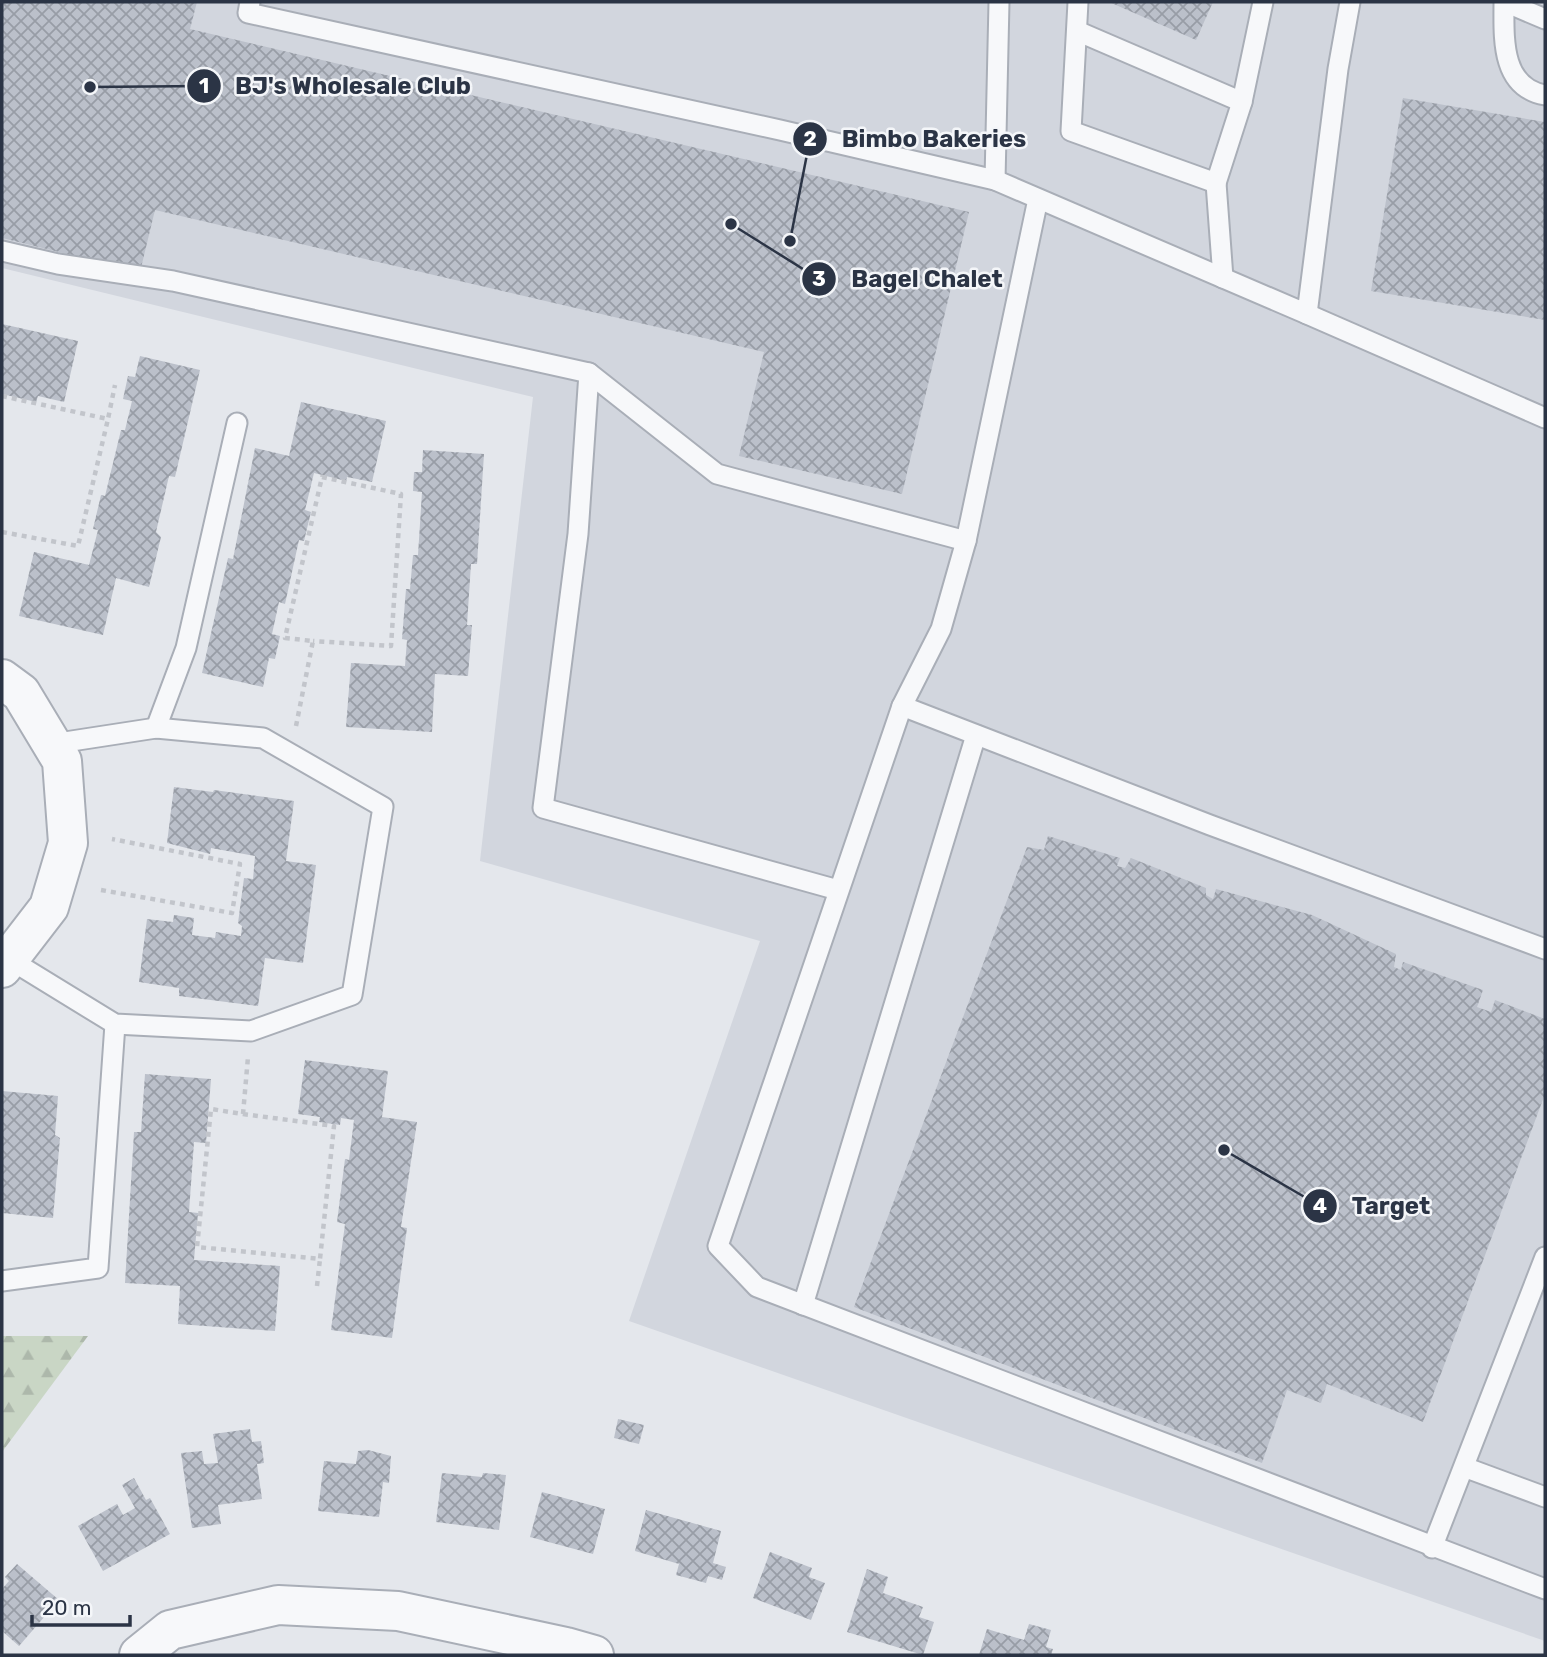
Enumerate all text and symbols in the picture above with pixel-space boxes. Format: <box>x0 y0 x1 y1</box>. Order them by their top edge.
callout: BJ's Wholesale Club <box>186 63 485 108</box>
text: BJ's Wholesale Club <box>235 72 471 100</box>
text: 1 <box>199 73 209 98</box>
callout: Bimbo Bakeries <box>793 116 1041 161</box>
text: Bimbo Bakeries <box>842 125 1026 153</box>
text: 2 <box>803 126 817 151</box>
callout: Bagel Chalet <box>802 256 1016 301</box>
text: Bagel Chalet <box>851 265 1003 293</box>
text: 3 <box>812 266 826 291</box>
callout: Target <box>1303 1184 1444 1229</box>
text: Target <box>1352 1192 1430 1220</box>
text: 4 <box>1313 1193 1327 1218</box>
scale bar <box>32 1584 130 1628</box>
text: 20 m <box>42 1595 91 1620</box>

